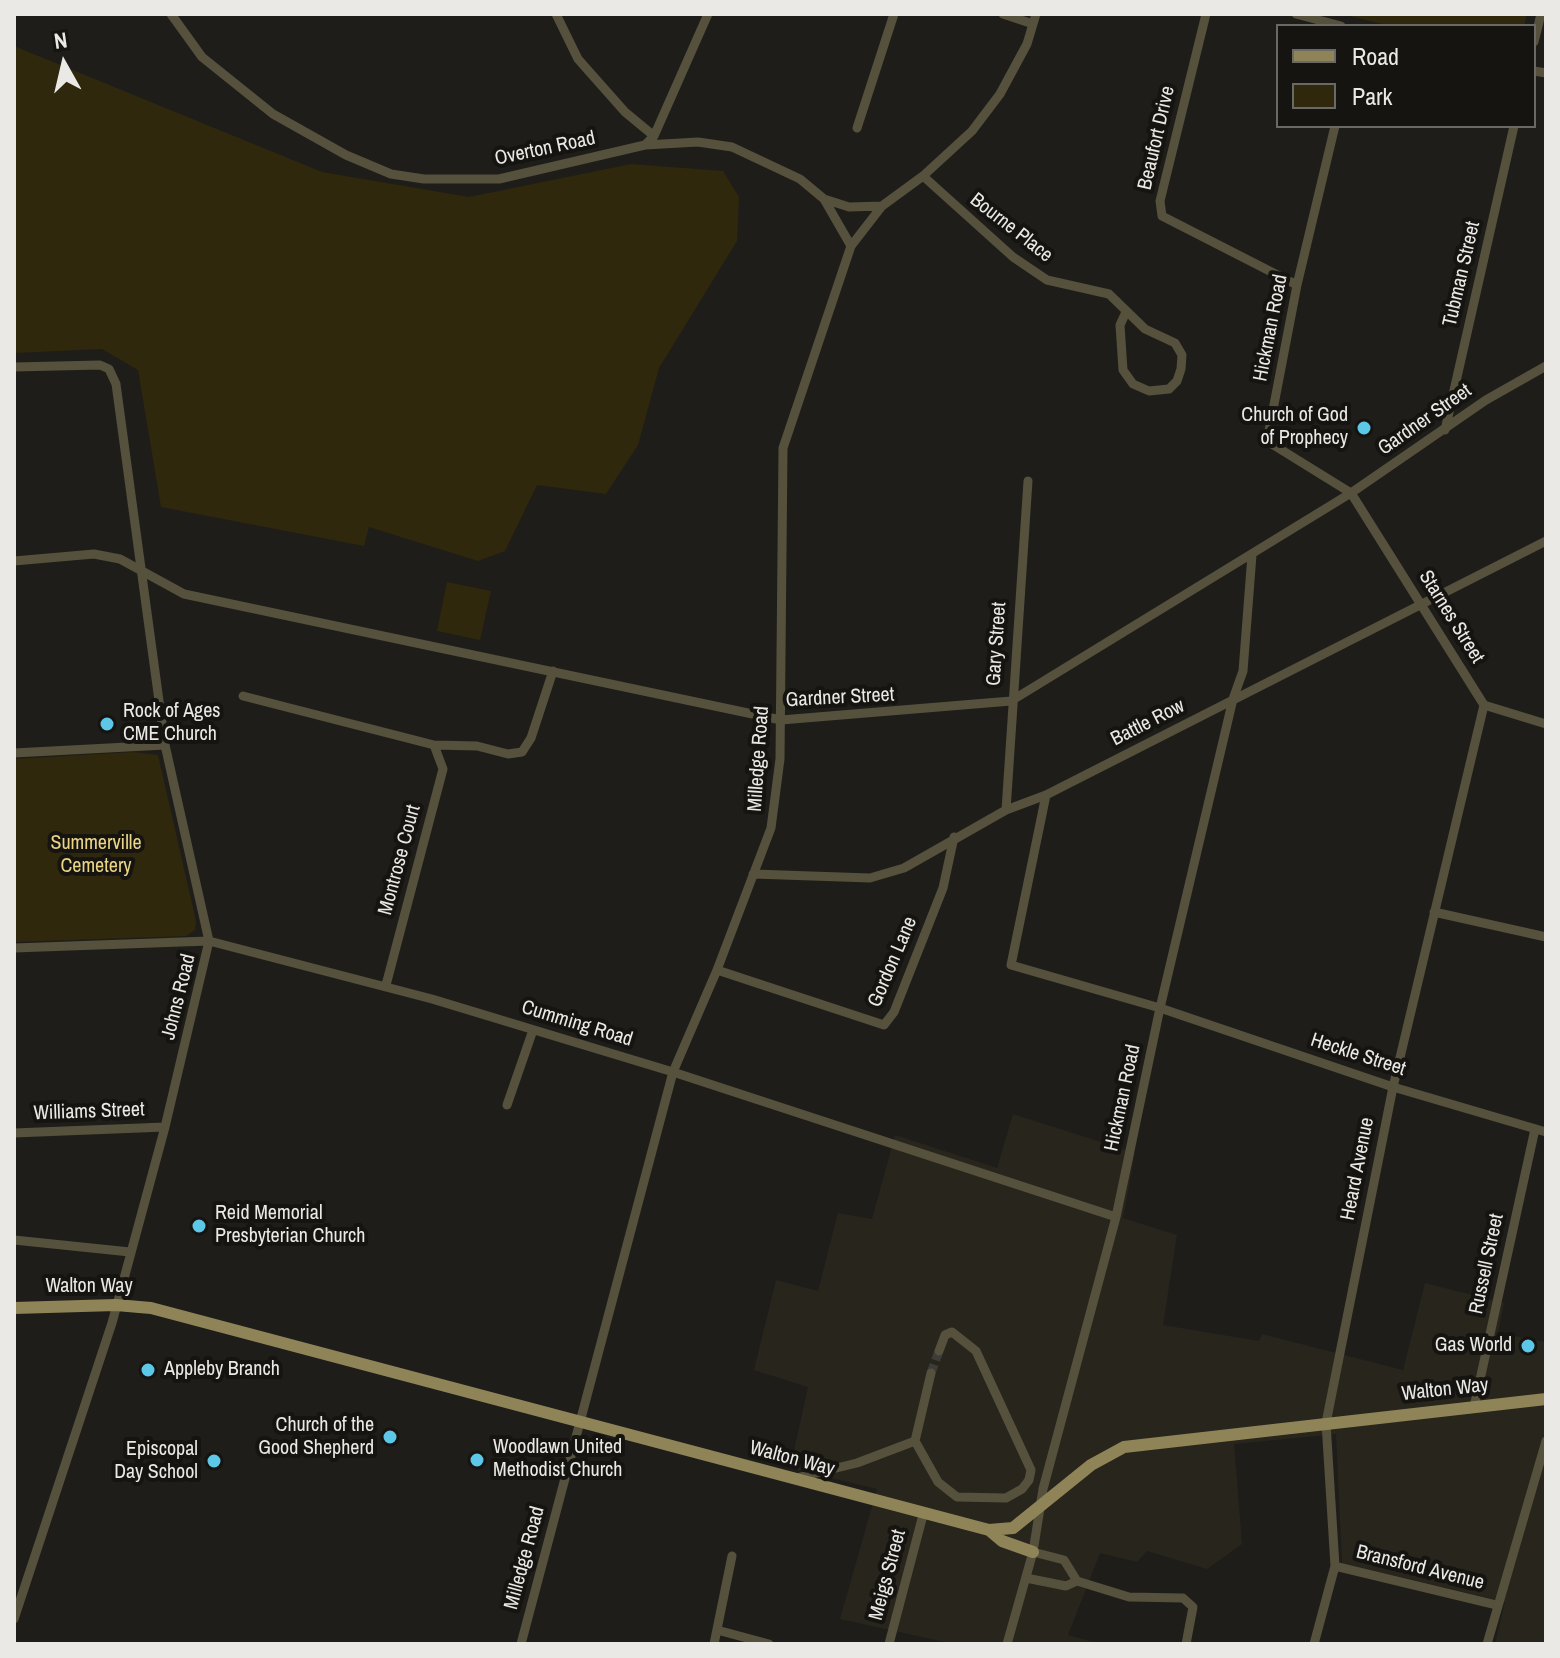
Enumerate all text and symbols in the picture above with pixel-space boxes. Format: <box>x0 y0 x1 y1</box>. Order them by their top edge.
north arrow <box>24 24 104 104</box>
text: N <box>52 24 69 56</box>
legend <box>1276 24 1536 128</box>
text: Road <box>1352 40 1399 72</box>
text: Park <box>1352 80 1392 112</box>
street label: Beaufort Drive <box>1133 84 1181 192</box>
street label: Overton Road <box>493 127 597 171</box>
street label: Bourne Place <box>965 188 1057 268</box>
street label: Tubman Street <box>1438 219 1486 329</box>
street label: Hickman Road <box>1249 272 1293 384</box>
street label: Gardner Street <box>1374 379 1476 461</box>
place label: Church of God of Prophecy <box>1241 404 1348 451</box>
marker: Church of God of Prophecy <box>1355 419 1373 437</box>
street label: Starnes Street <box>1413 566 1489 668</box>
street label: Gary Street <box>982 601 1012 687</box>
street label: Gardner Street <box>785 683 895 713</box>
street label: Battle Row <box>1107 694 1189 752</box>
place label: Rock of Ages CME Church <box>123 700 221 747</box>
street label: Milledge Road <box>743 705 775 813</box>
marker: Rock of Ages CME Church <box>98 715 116 733</box>
street label: Montrose Court <box>374 802 426 918</box>
park label: Summerville Cemetery <box>50 832 142 879</box>
street label: Gordon Lane <box>863 913 923 1011</box>
street label: Johns Road <box>157 952 201 1042</box>
street label: Cumming Road <box>519 996 635 1052</box>
street label: Heckle Street <box>1307 1028 1409 1082</box>
street label: Hickman Road <box>1100 1042 1146 1154</box>
street label: Williams Street <box>33 1098 145 1126</box>
street label: Heard Avenue <box>1336 1115 1380 1223</box>
place label: Reid Memorial Presbyterian Church <box>215 1202 365 1249</box>
street label: Russell Street <box>1465 1212 1509 1316</box>
marker: Reid Memorial Presbyterian Church <box>190 1217 208 1235</box>
street label: Walton Way <box>45 1275 133 1299</box>
place label: Gas World <box>1435 1334 1512 1358</box>
marker: Gas World <box>1519 1337 1537 1355</box>
place label: Appleby Branch <box>164 1358 280 1382</box>
marker: Appleby Branch <box>139 1361 157 1379</box>
street label: Walton Way <box>1400 1374 1490 1406</box>
place label: Church of the Good Shepherd <box>258 1414 374 1461</box>
marker: Church of the Good Shepherd <box>381 1428 399 1446</box>
place label: Woodlawn United Methodist Church <box>493 1436 622 1483</box>
street label: Walton Way <box>747 1436 837 1482</box>
place label: Episcopal Day School <box>114 1438 198 1485</box>
marker: Woodlawn United Methodist Church <box>468 1451 486 1469</box>
marker: Episcopal Day School <box>205 1452 223 1470</box>
street label: Milledge Road <box>500 1504 550 1612</box>
street label: Meigs Street <box>864 1527 912 1623</box>
street label: Bransford Avenue <box>1354 1541 1486 1595</box>

